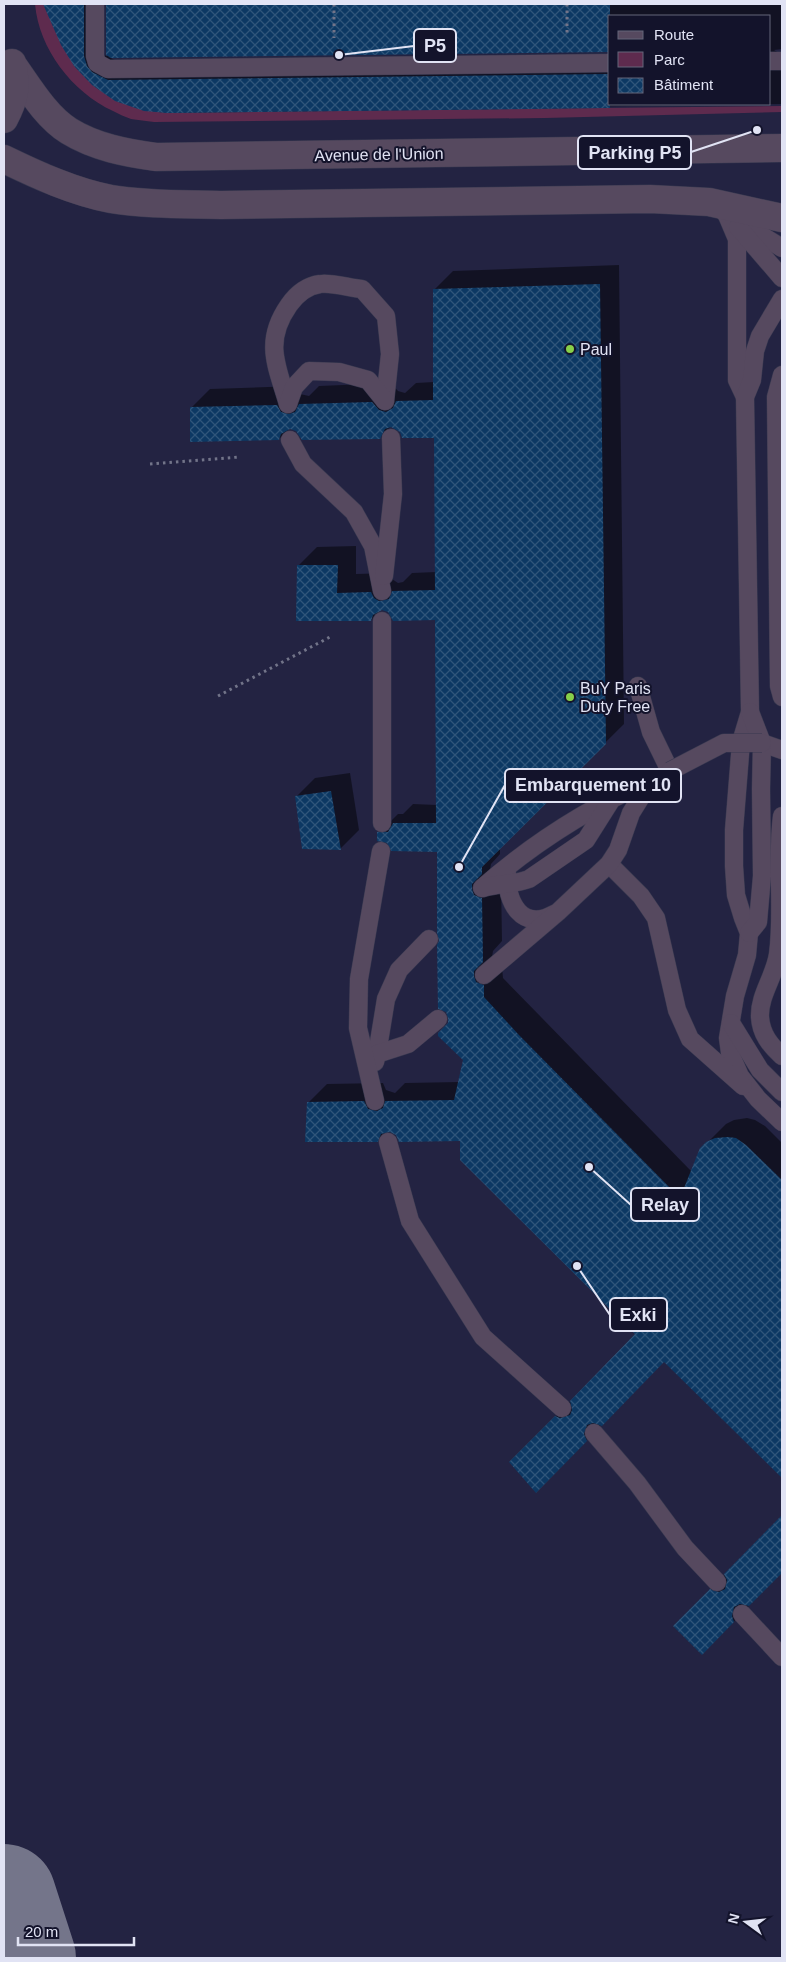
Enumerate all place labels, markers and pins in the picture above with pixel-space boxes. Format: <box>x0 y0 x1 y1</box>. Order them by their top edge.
callout: P5 <box>414 29 456 62</box>
callout: Parking P5 <box>578 136 691 169</box>
place label: Paul <box>580 341 612 358</box>
marker: Paul <box>564 343 576 355</box>
place label: BuY Paris Duty Free <box>580 680 651 715</box>
marker: BuY Paris Duty Free <box>564 691 576 703</box>
callout: Embarquement 10 <box>505 769 681 802</box>
callout: Relay <box>631 1188 699 1221</box>
callout: Exki <box>610 1298 667 1331</box>

